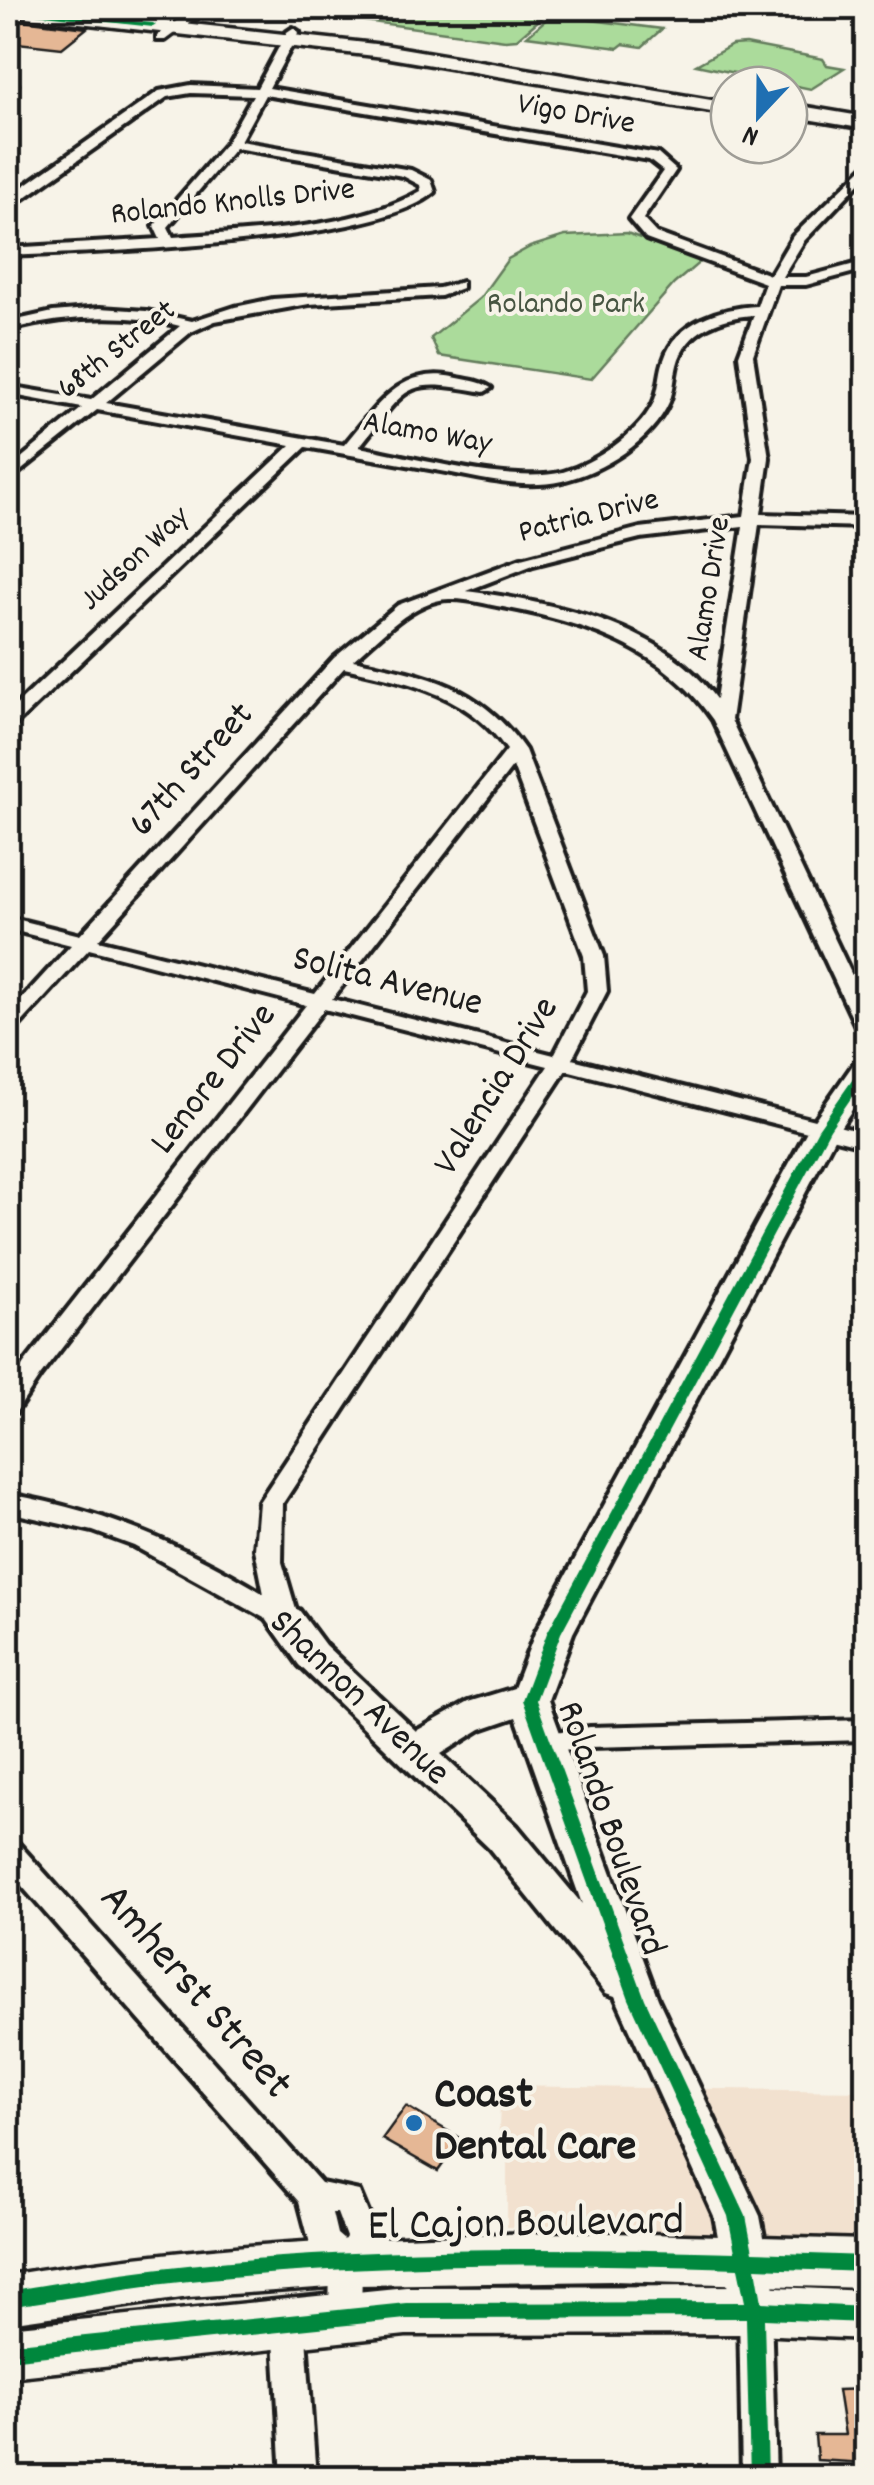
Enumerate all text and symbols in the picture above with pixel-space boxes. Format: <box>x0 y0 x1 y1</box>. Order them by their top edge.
north arrow <box>709 65 809 165</box>
street label: Vigo Drive <box>514 83 638 149</box>
text: N <box>738 112 765 155</box>
street label: Rolando Knolls Drive <box>109 168 357 240</box>
park label: Rolando Park <box>487 283 645 329</box>
street label: 68th Street <box>49 290 187 412</box>
street label: Alamo Way <box>359 401 496 469</box>
street label: Patria Drive <box>514 478 664 558</box>
street label: Judson Way <box>70 496 202 623</box>
street label: Alamo Drive <box>677 514 745 664</box>
street label: 67th Street <box>117 691 269 851</box>
street label: Solita Avenue <box>286 933 488 1033</box>
street label: Valencia Drive <box>421 987 575 1187</box>
street label: Lenore Drive <box>138 992 292 1168</box>
street label: Shannon Avenue <box>255 1598 461 1800</box>
street label: Rolando Boulevard <box>540 1694 678 1964</box>
street label: Amherst Street <box>82 1871 306 2115</box>
place label: Coast Dental Care <box>434 2065 636 2181</box>
marker: Coast Dental Care <box>403 2112 425 2134</box>
street label: El Cajon Boulevard <box>367 2191 685 2261</box>

